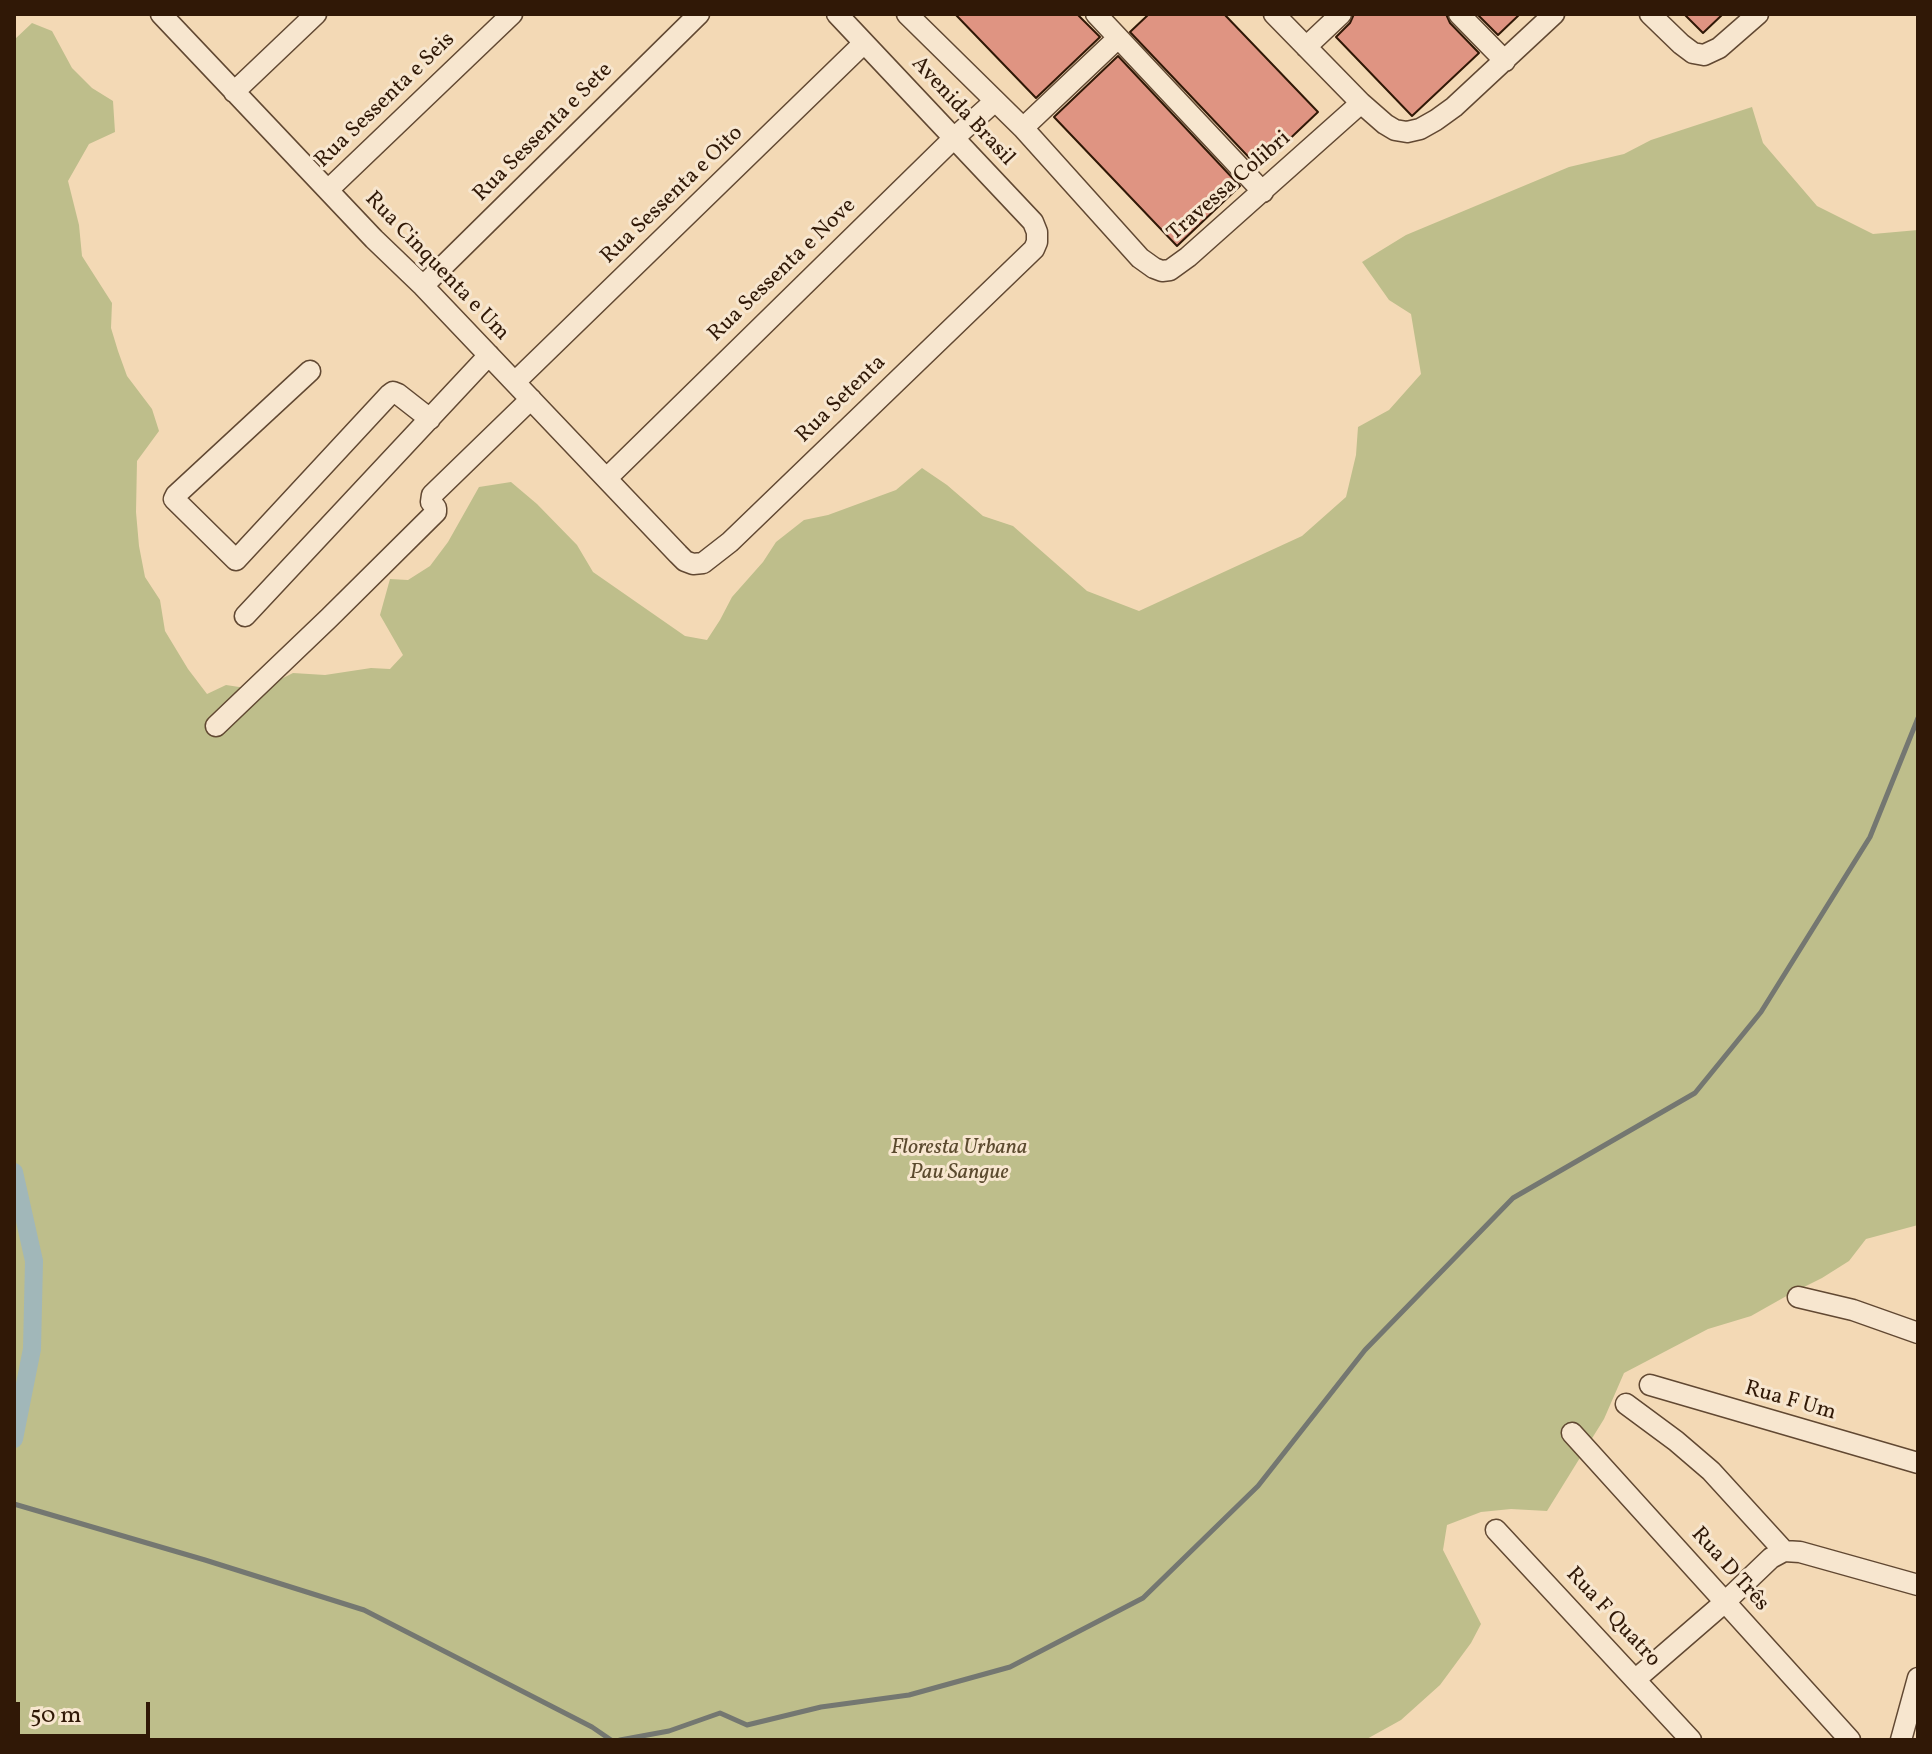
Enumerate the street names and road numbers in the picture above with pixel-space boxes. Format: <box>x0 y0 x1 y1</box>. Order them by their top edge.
street label: Rua Sessenta e Seis <box>311 27 461 175</box>
street label: Avenida Brasil <box>905 52 1019 172</box>
street label: Rua Sessenta e Sete <box>469 58 619 208</box>
street label: Rua Sessenta e Oito <box>596 121 750 271</box>
street label: Travessa Colibri <box>1163 126 1297 248</box>
street label: Rua Cinquenta e Um <box>358 187 514 347</box>
street label: Rua Sessenta e Nove <box>704 194 862 348</box>
street label: Rua Setenta <box>791 351 893 449</box>
street label: Rua F Um <box>1741 1376 1839 1428</box>
street label: Rua D Três <box>1684 1522 1774 1618</box>
street label: Rua F Quatro <box>1559 1562 1665 1674</box>

